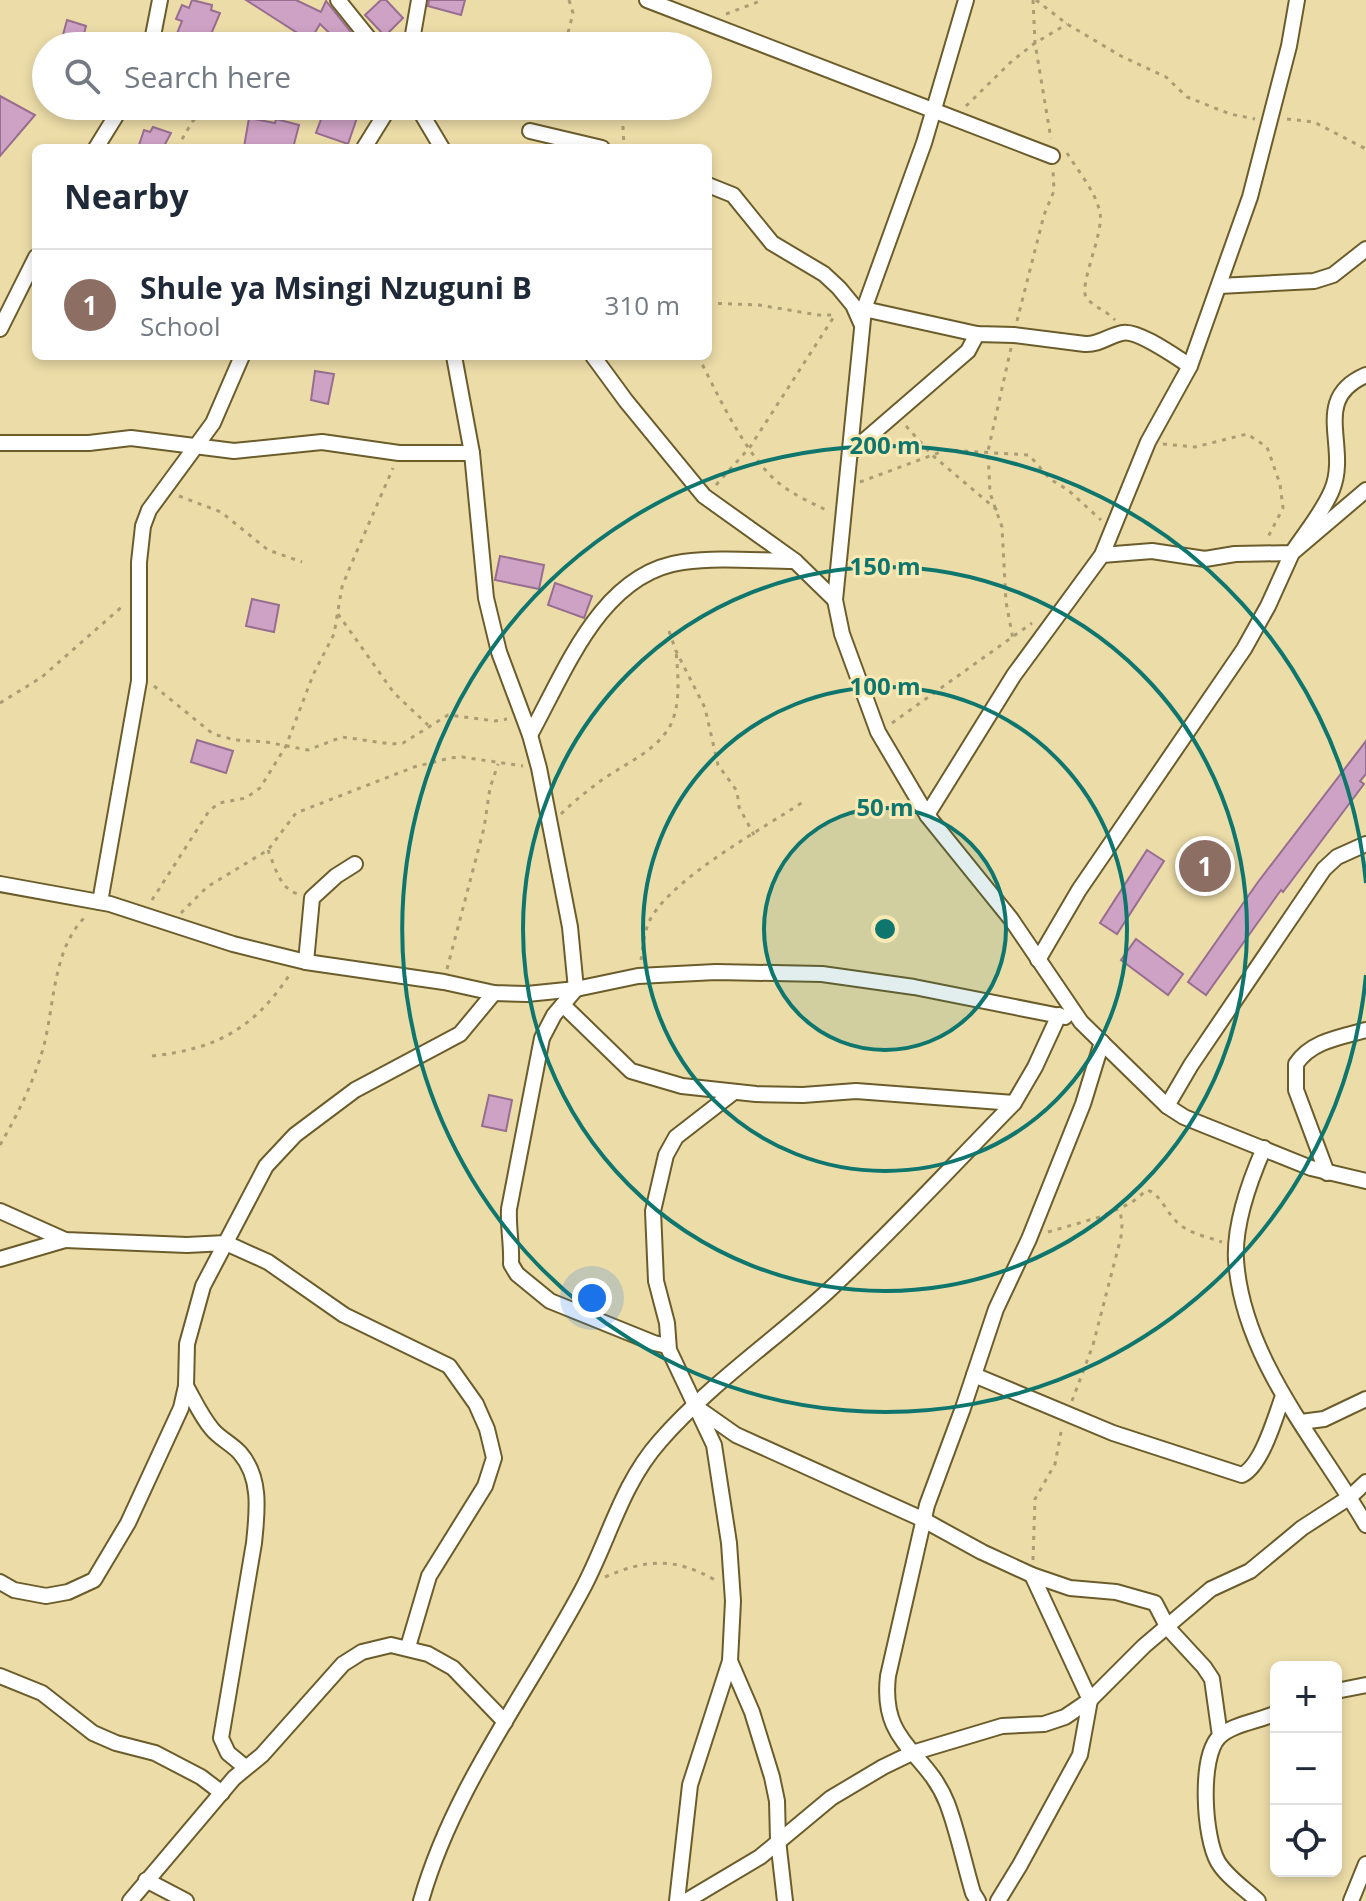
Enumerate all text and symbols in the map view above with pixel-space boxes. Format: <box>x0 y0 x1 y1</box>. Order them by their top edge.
search box <box>32 32 712 120</box>
icon: search <box>60 54 104 98</box>
text: Search here <box>124 56 291 97</box>
text: Nearby <box>64 173 189 219</box>
text: Shule ya Msingi Nzuguni B <box>140 267 532 308</box>
text: 1 <box>83 287 97 323</box>
text: 310 m <box>605 287 680 323</box>
text: School <box>140 308 221 344</box>
text: 200 m <box>850 428 920 461</box>
text: 150 m <box>850 549 920 582</box>
text: 100 m <box>850 669 920 702</box>
text: 50 m <box>856 790 914 823</box>
pin: 1 <box>1179 836 1231 896</box>
centre of rings <box>871 915 899 943</box>
your location <box>572 1278 612 1318</box>
map controls <box>1270 1661 1342 1877</box>
button: + <box>1270 1661 1342 1733</box>
button: − <box>1270 1733 1342 1805</box>
button: locate <box>1270 1805 1342 1877</box>

